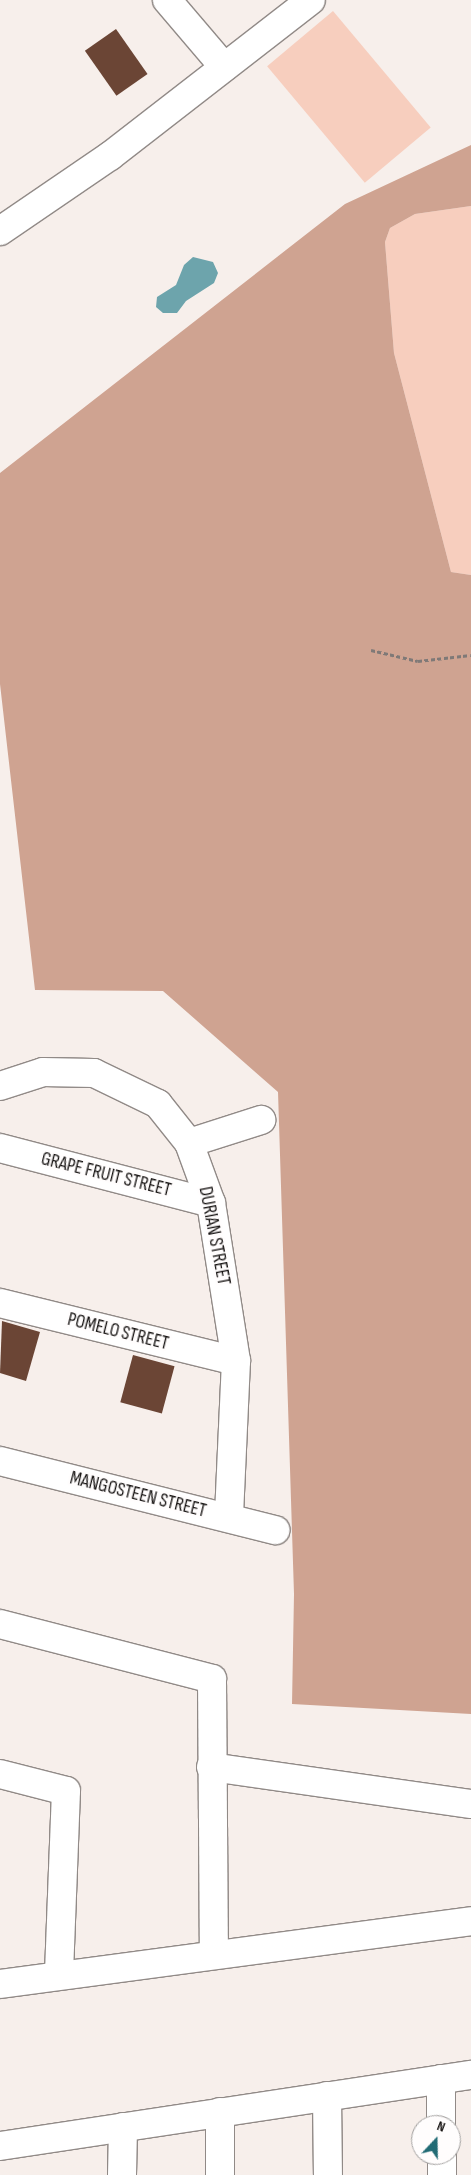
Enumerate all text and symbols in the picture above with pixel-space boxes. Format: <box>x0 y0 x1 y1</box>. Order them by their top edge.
street label: GRAPE FRUIT STREET <box>39 1148 173 1202</box>
street label: DURIAN STREET <box>193 1185 235 1287</box>
street label: POMELO STREET <box>65 1308 171 1356</box>
street label: MANGOSTEEN STREET <box>67 1467 209 1523</box>
north arrow <box>411 2115 461 2165</box>
text: N <box>435 2117 448 2136</box>

